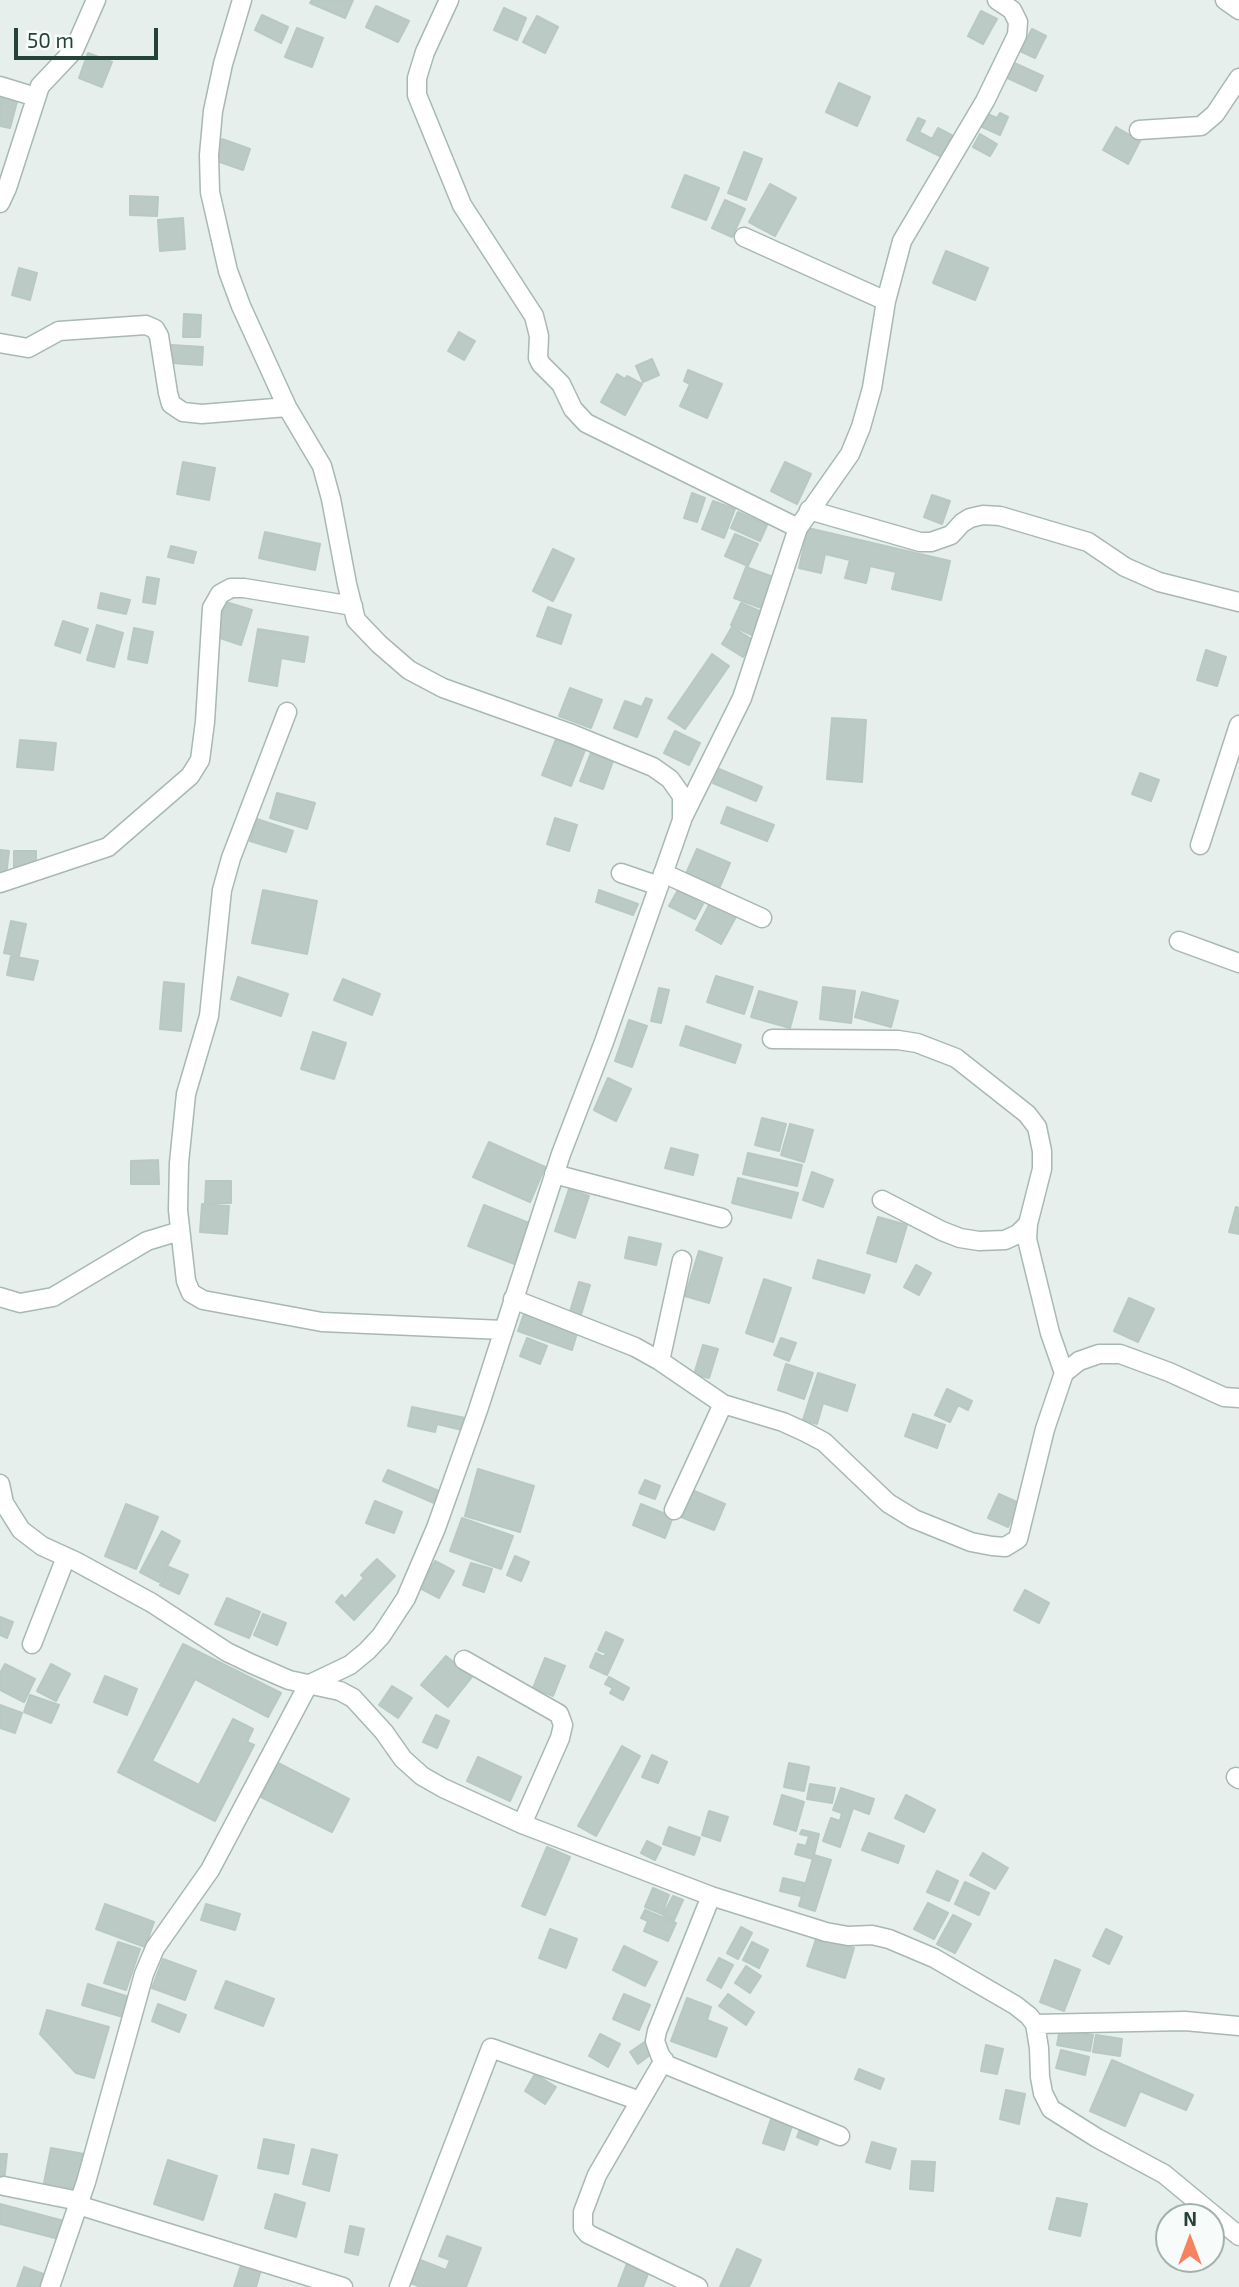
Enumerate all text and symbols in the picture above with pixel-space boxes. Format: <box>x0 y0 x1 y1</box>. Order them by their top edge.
scale bar <box>18 14 161 58</box>
text: 50 m <box>27 27 74 52</box>
north arrow <box>1155 2203 1225 2273</box>
text: N <box>1183 2207 1197 2230</box>

